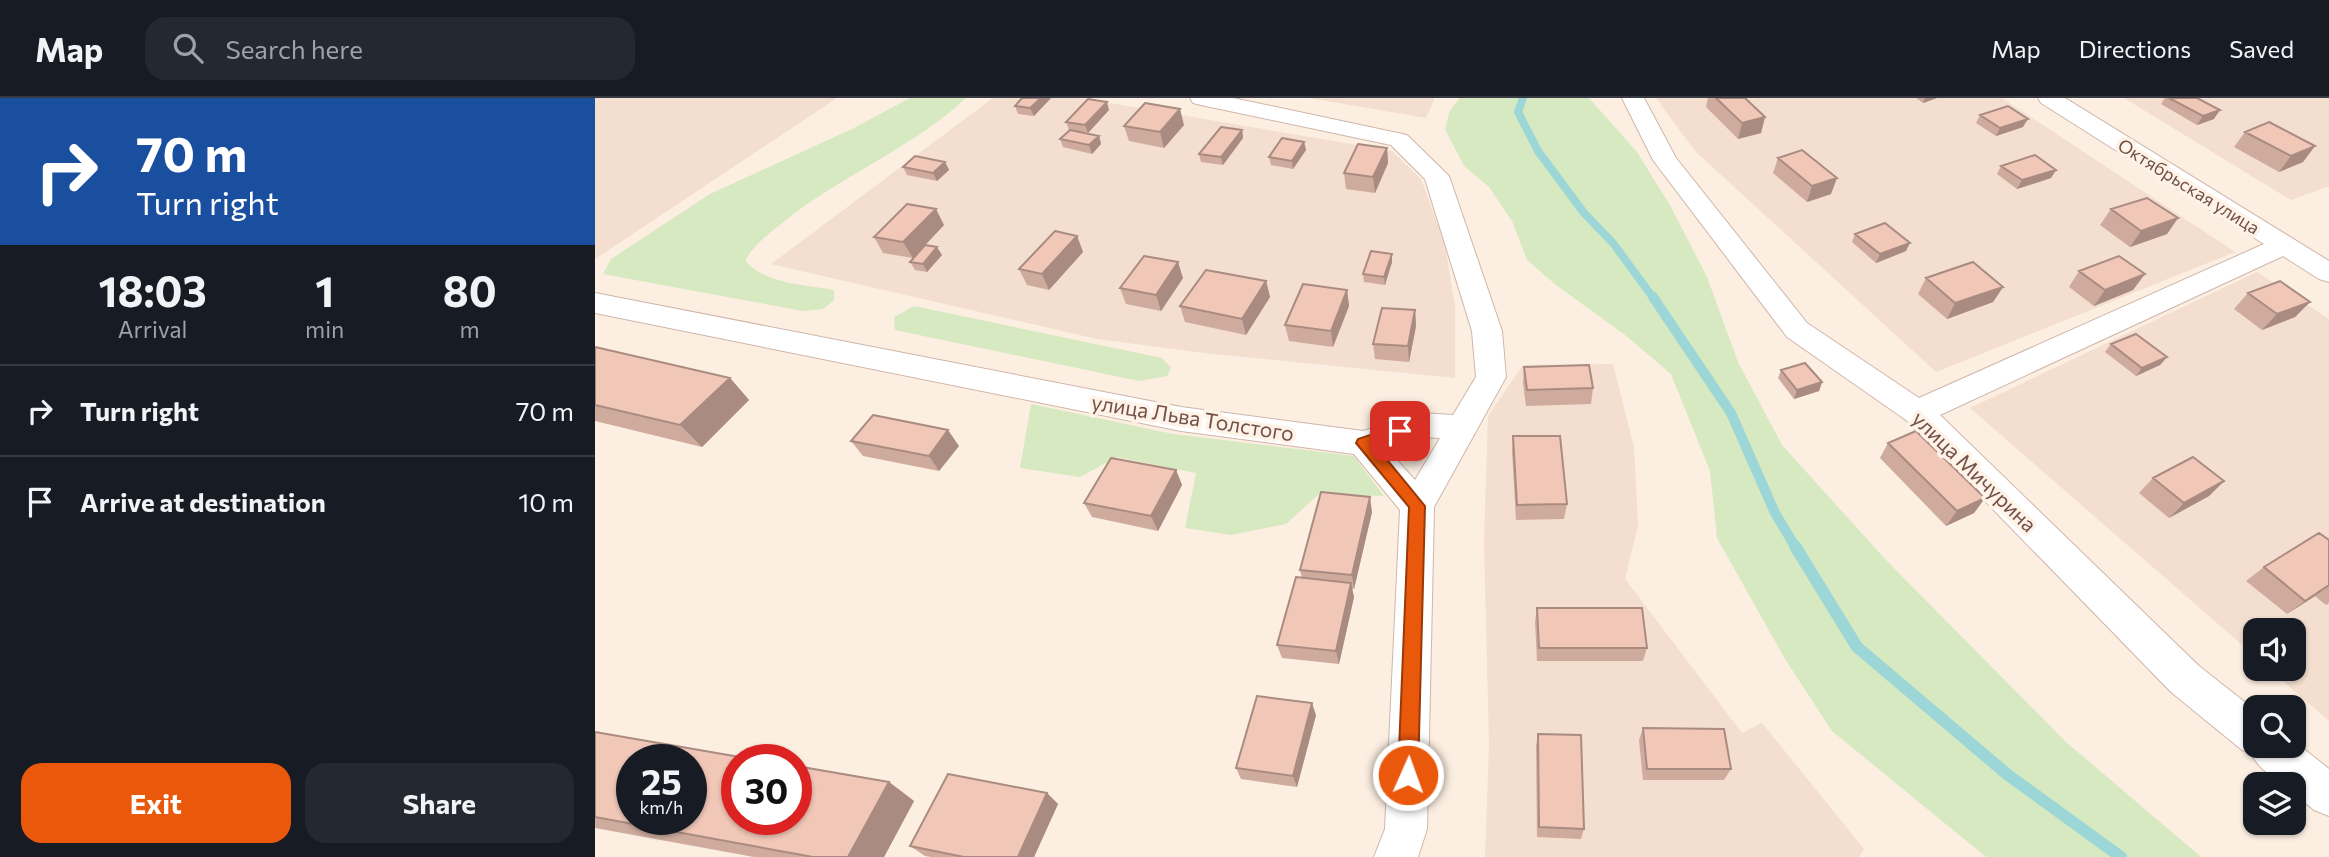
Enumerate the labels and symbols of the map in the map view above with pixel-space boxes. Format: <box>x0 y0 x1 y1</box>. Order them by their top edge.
street label: Октябрьская улица <box>2114 133 2264 239</box>
street label: улица Льва Толстого <box>1090 389 1296 445</box>
pin <box>1370 401 1430 461</box>
street label: улица Мичурина <box>1908 405 2042 537</box>
position arrow <box>1371 738 1445 812</box>
speed limit sign: 30 <box>721 744 812 835</box>

